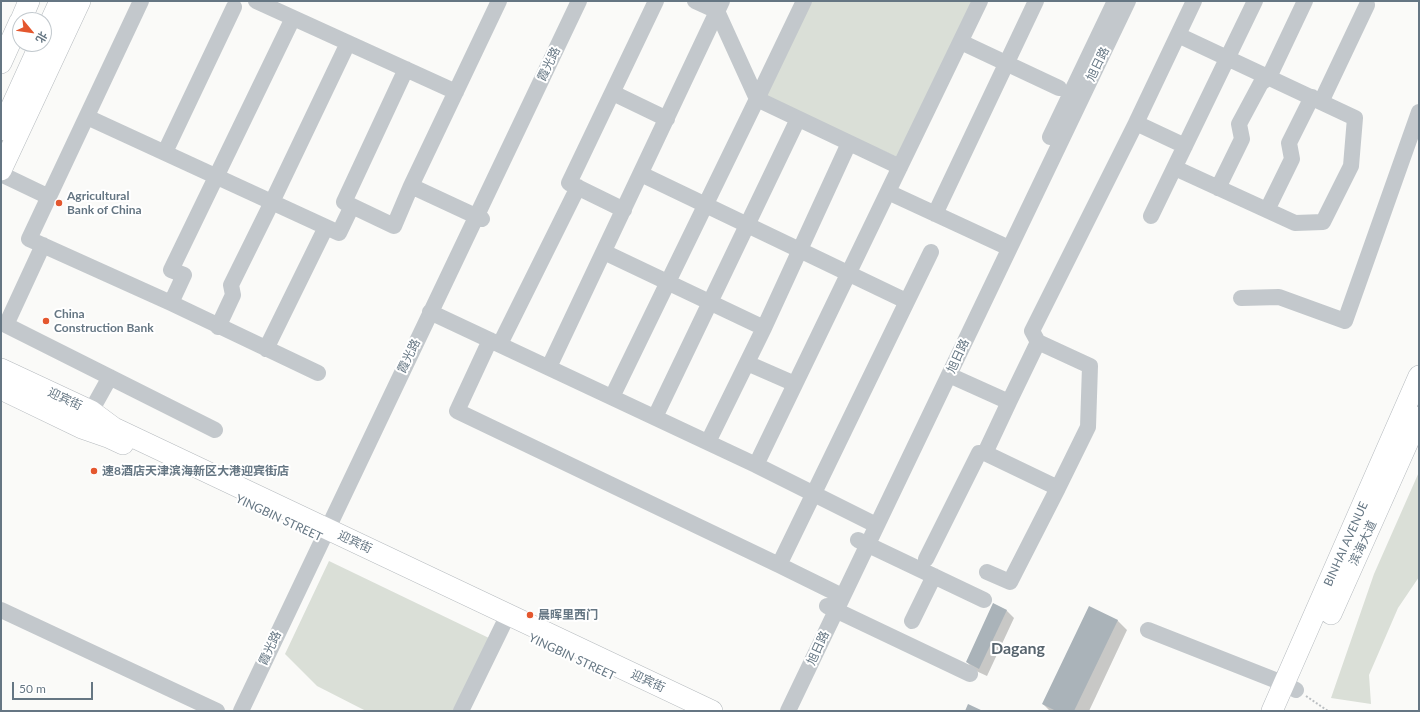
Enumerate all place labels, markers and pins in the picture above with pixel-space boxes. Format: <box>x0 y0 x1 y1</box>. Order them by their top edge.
place label: Agricultural Bank of China <box>67 189 142 217</box>
marker: Agricultural Bank of China <box>54 198 64 208</box>
place label: China Construction Bank <box>54 307 154 335</box>
marker: China Construction Bank <box>41 316 51 326</box>
place label: 速8酒店天津滨海新区大港迎宾街店 <box>102 464 289 478</box>
marker: 速8酒店天津滨海新区大港迎宾街店 <box>89 466 99 476</box>
place label: 晨晖里西门 <box>538 608 598 622</box>
marker: 晨晖里西门 <box>525 610 535 620</box>

